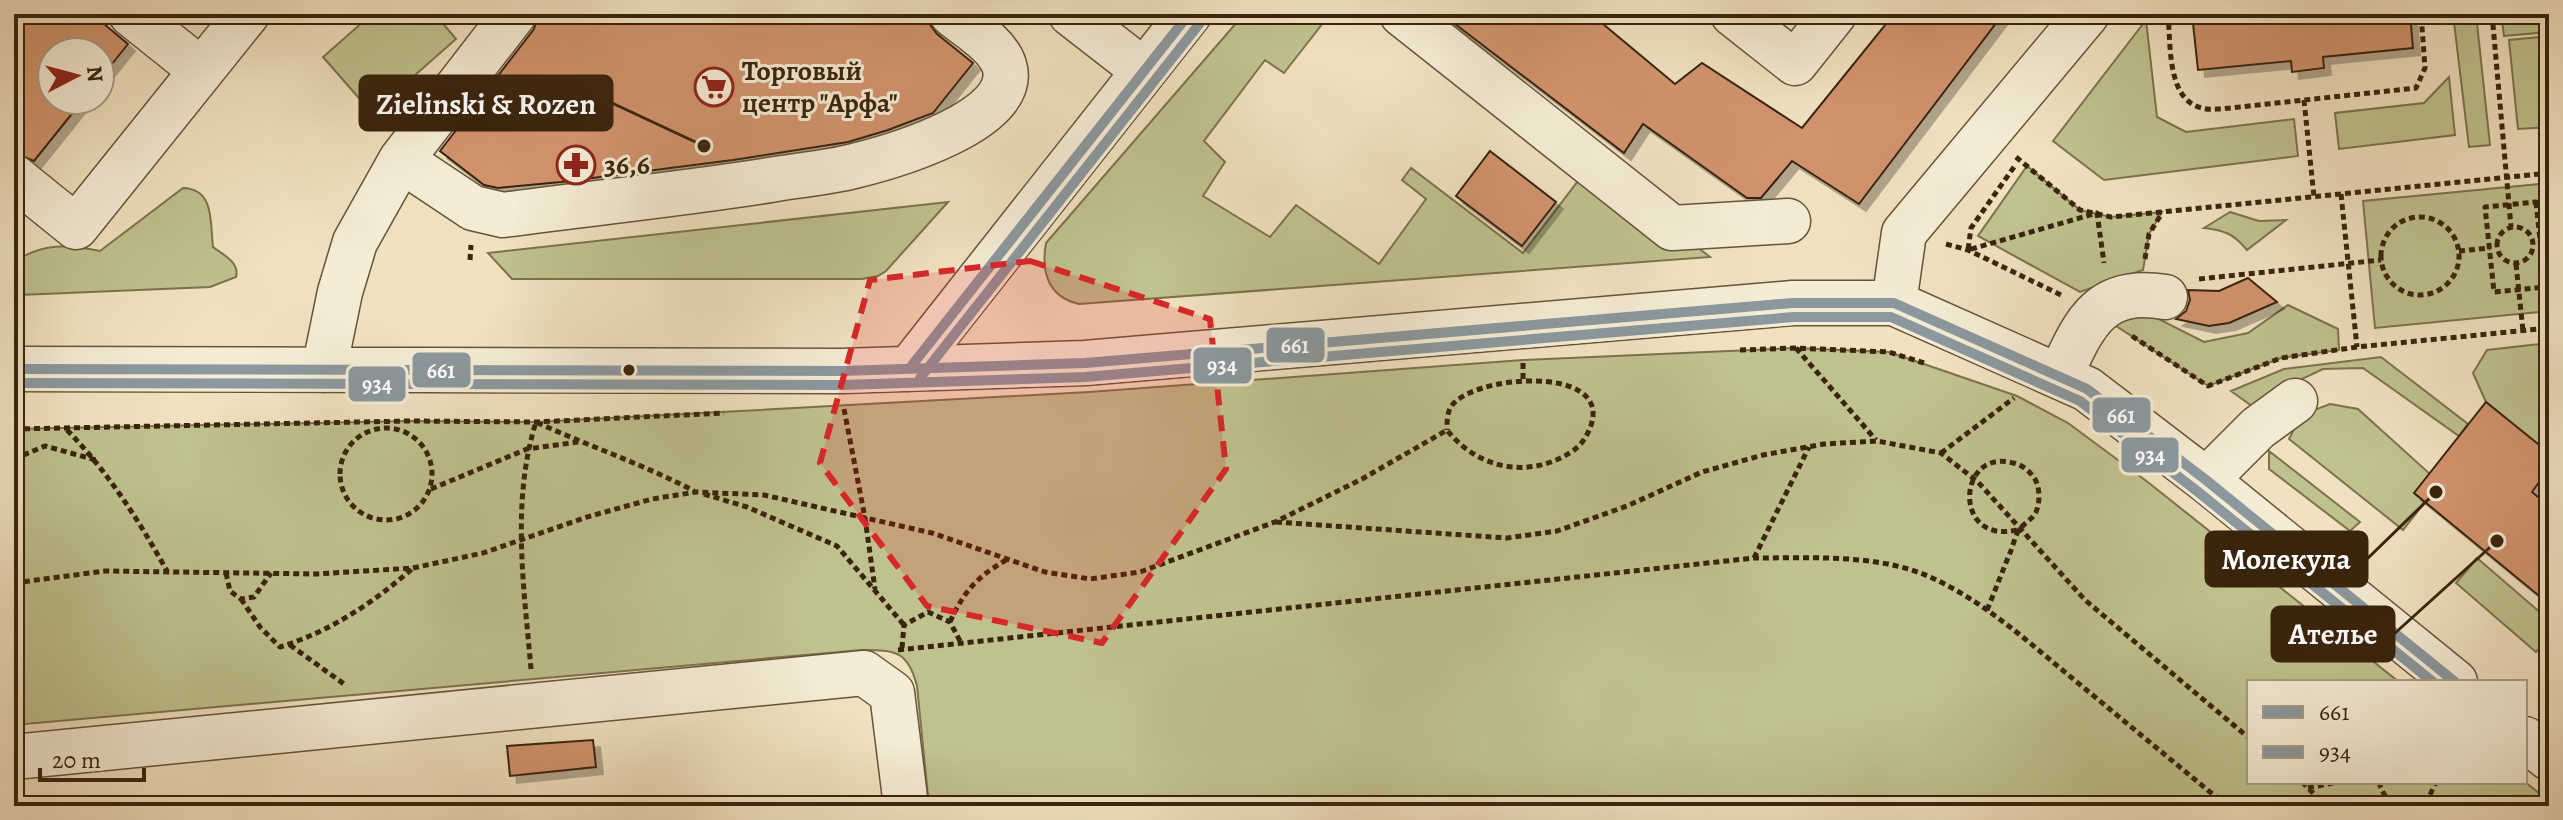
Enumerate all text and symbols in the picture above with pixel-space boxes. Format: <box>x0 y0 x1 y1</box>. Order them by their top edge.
north arrow <box>36 36 116 116</box>
place label: Торговый центр "Арфа" <box>742 52 898 122</box>
text: N <box>79 64 111 84</box>
supermarket icon: Торговый центр "Арфа" <box>693 66 735 108</box>
callout: Zielinski & Rozen <box>360 76 612 130</box>
text: Zielinski & Rozen <box>376 84 596 124</box>
pharmacy icon: 36,6 <box>555 144 597 186</box>
place label: 36,6 <box>604 146 650 184</box>
line badge: 661 <box>1265 326 1326 364</box>
text: 661 <box>1281 331 1309 361</box>
line badge: 934 <box>1192 346 1253 385</box>
line badge: 661 <box>411 351 472 389</box>
text: 934 <box>1207 351 1237 381</box>
text: 661 <box>427 356 455 386</box>
unlabelled marker <box>621 362 637 378</box>
line badge: 934 <box>347 365 407 403</box>
text: 934 <box>362 370 392 400</box>
line badge: 661 <box>2091 396 2152 434</box>
text: 661 <box>2107 401 2135 431</box>
line badge: 934 <box>2120 436 2180 474</box>
text: 934 <box>2135 441 2165 471</box>
callout: Молекула <box>2206 532 2367 586</box>
text: Молекула <box>2221 539 2351 579</box>
callout: Ателье <box>2272 607 2394 661</box>
text: Ателье <box>2287 614 2378 654</box>
legend <box>2247 680 2527 784</box>
text: 661 <box>2319 696 2349 728</box>
scale bar <box>40 732 144 782</box>
text: 934 <box>2319 736 2351 768</box>
text: 20 m <box>52 744 101 776</box>

